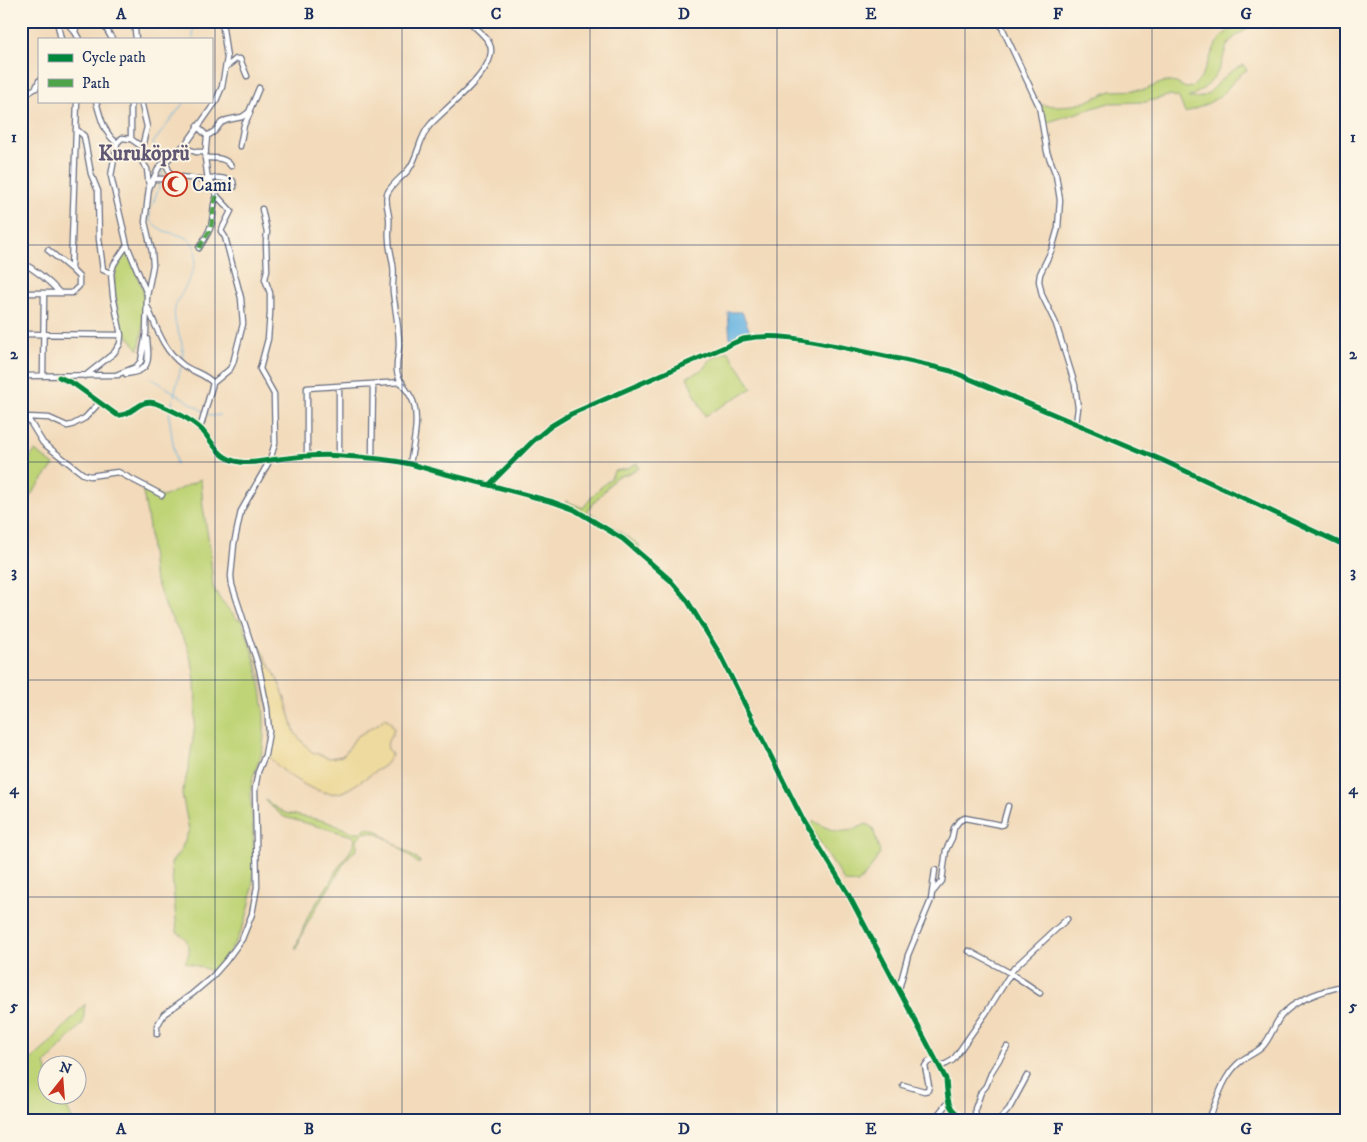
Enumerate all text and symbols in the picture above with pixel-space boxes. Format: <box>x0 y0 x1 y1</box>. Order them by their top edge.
text: A <box>115 4 127 24</box>
text: B <box>304 4 314 24</box>
text: C <box>491 4 501 24</box>
text: D <box>678 4 690 24</box>
text: E <box>865 4 877 24</box>
text: F <box>1053 4 1063 24</box>
text: G <box>1240 4 1252 24</box>
legend <box>38 38 212 102</box>
text: Cycle path <box>82 48 146 67</box>
text: Path <box>82 74 110 93</box>
text: 1 <box>11 127 17 147</box>
text: 1 <box>1350 127 1356 147</box>
district label: Kuruköprü <box>98 141 190 167</box>
mosque icon: Cami <box>162 171 188 197</box>
place label: Cami <box>192 174 232 197</box>
text: 2 <box>10 344 19 364</box>
text: 2 <box>1349 344 1358 364</box>
text: 3 <box>11 562 17 582</box>
text: 3 <box>1350 562 1356 582</box>
text: 4 <box>8 779 19 799</box>
text: 4 <box>1347 779 1358 799</box>
text: 5 <box>9 996 18 1016</box>
text: 5 <box>1348 996 1357 1016</box>
north arrow <box>38 1054 88 1104</box>
text: N <box>57 1058 74 1079</box>
text: A <box>115 1119 127 1139</box>
text: B <box>304 1119 314 1139</box>
text: C <box>491 1119 501 1139</box>
text: D <box>678 1119 690 1139</box>
text: E <box>865 1119 877 1139</box>
text: F <box>1053 1119 1063 1139</box>
text: G <box>1240 1119 1252 1139</box>

